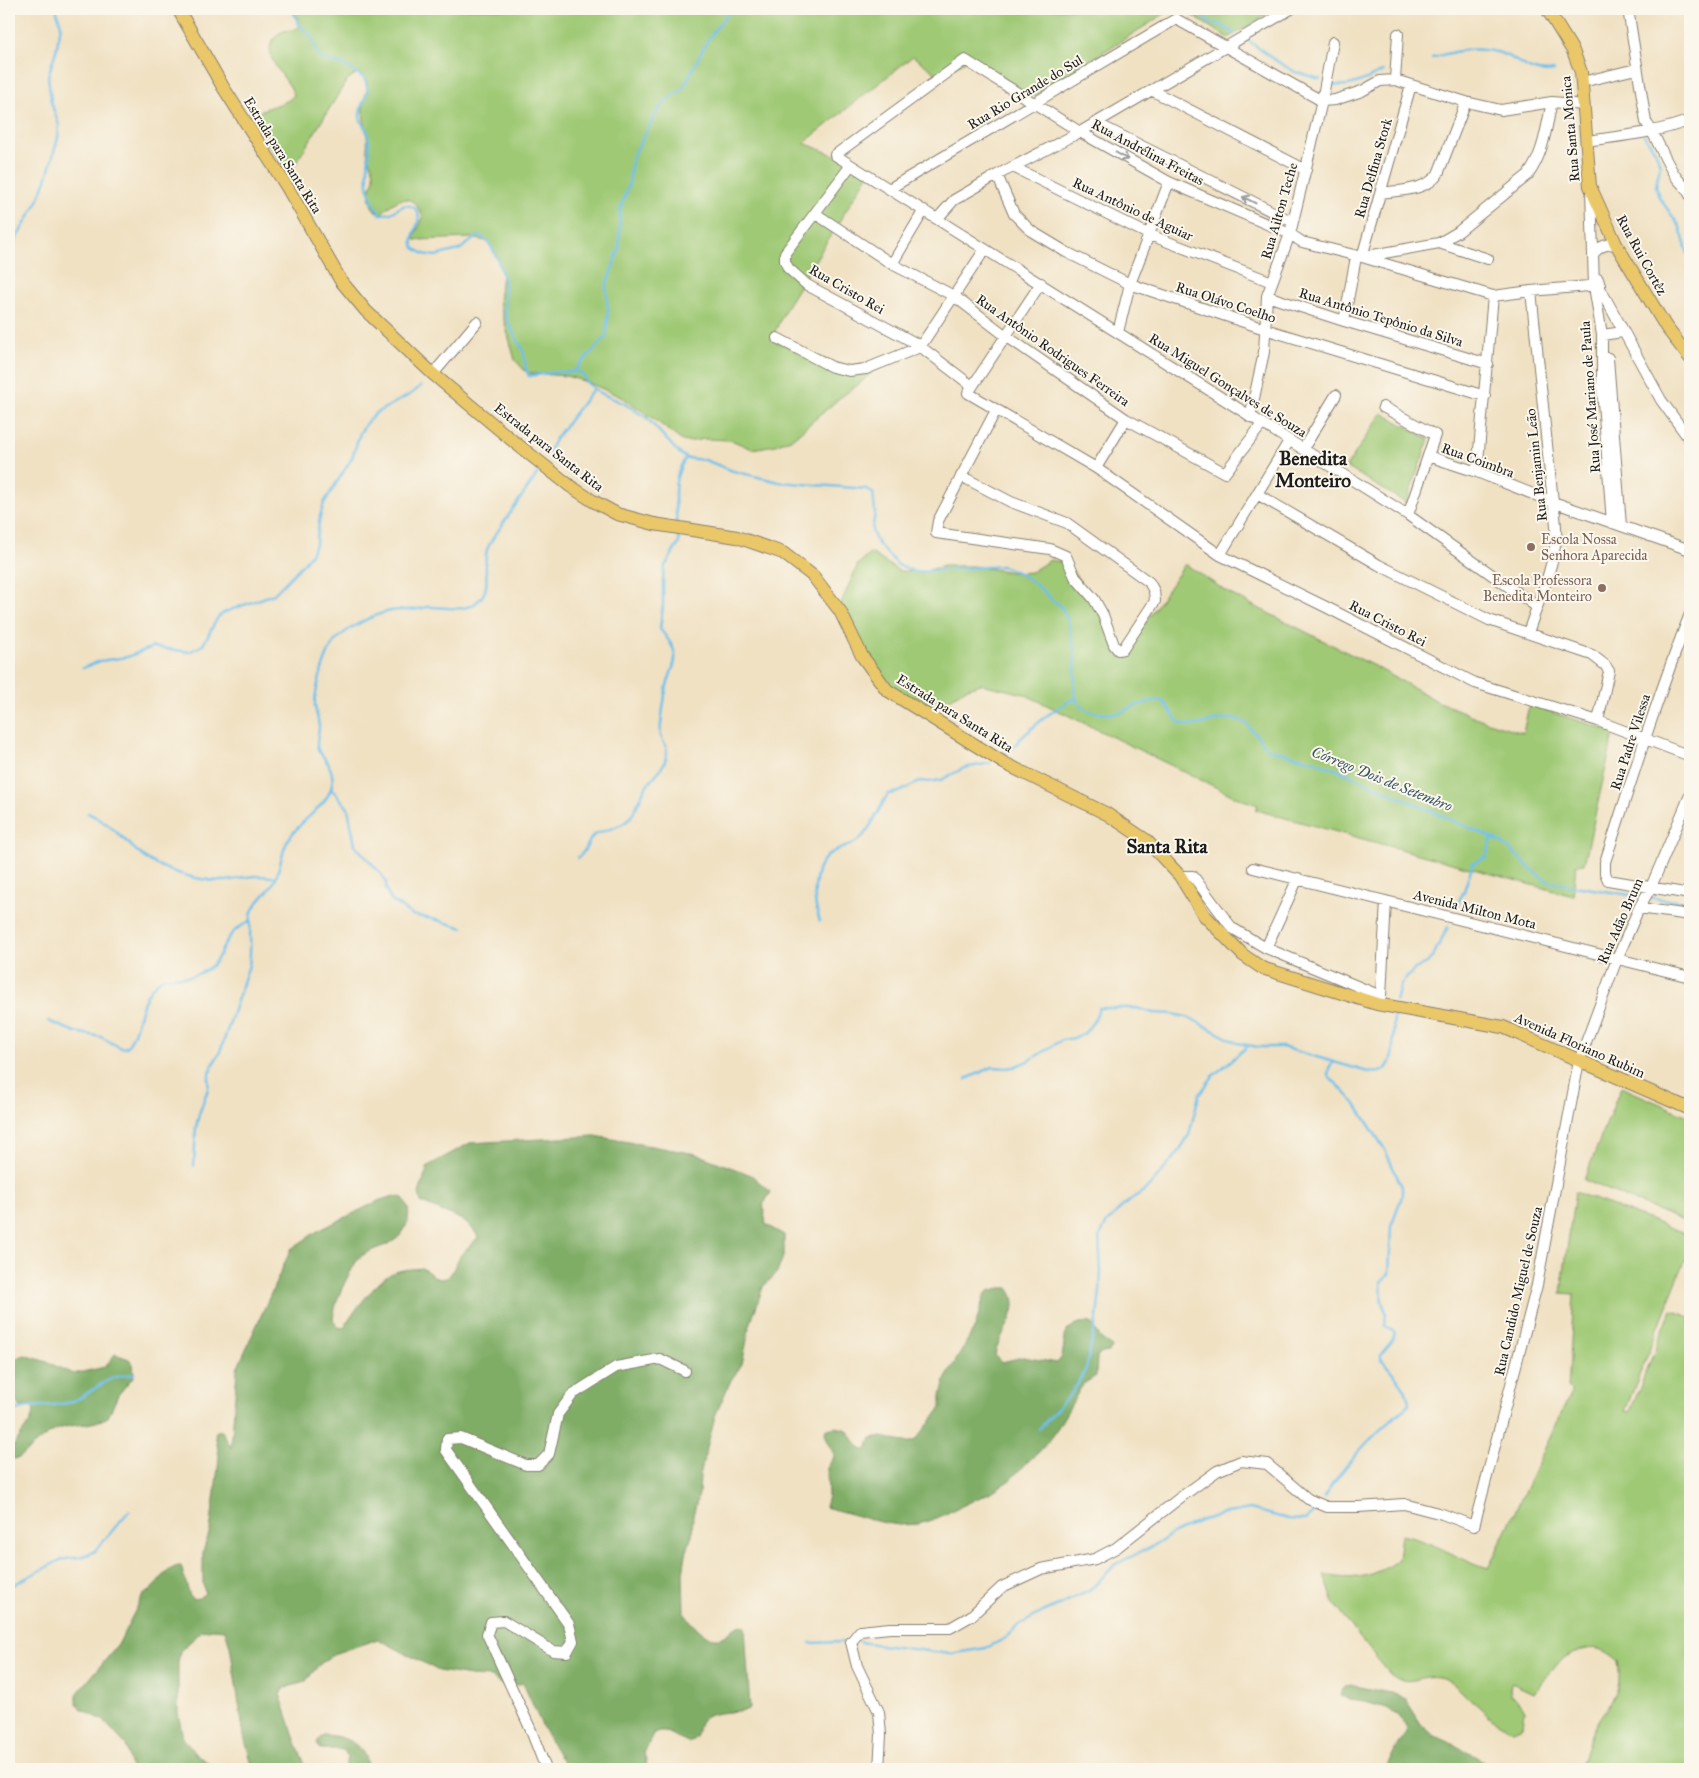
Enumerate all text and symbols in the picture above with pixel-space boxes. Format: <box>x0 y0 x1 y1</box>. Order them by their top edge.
street label: Rua Rio Grande do Sul <box>965 51 1086 134</box>
street label: Rua Santa Monica <box>1557 75 1584 183</box>
street label: Estrada para Santa Rita <box>240 94 325 217</box>
street label: Rua Andrélina Freitas <box>1089 116 1207 189</box>
street label: Rua Delfina Stork <box>1351 116 1396 220</box>
one-way arrow <box>1115 151 1129 161</box>
street label: Rua Ailton Teche <box>1258 161 1301 261</box>
street label: Rua Antônio de Aguiar <box>1070 174 1196 245</box>
one-way arrow <box>1242 195 1257 205</box>
street label: Rua Rui Cortêz <box>1612 212 1671 299</box>
street label: Rua Cristo Rei <box>806 261 888 318</box>
street label: Rua Olávo Coelho <box>1174 278 1278 327</box>
street label: Rua Antônio Tepônio da Silva <box>1297 284 1465 351</box>
street label: Rua Antônio Rodrigues Ferreira <box>973 291 1133 410</box>
street label: Rua José Mariano de Paula <box>1577 320 1605 474</box>
street label: Rua Miguel Gonçalves de Souza <box>1146 330 1310 441</box>
street label: Estrada para Santa Rita <box>491 399 607 495</box>
street label: Rua Benjamin Leão <box>1522 408 1551 522</box>
street label: Rua Coimbra <box>1439 439 1517 482</box>
district label: Benedita Monteiro <box>1275 447 1351 492</box>
place label: Escola Nossa Senhora Aparecida <box>1541 531 1648 564</box>
marker: Escola Nossa Senhora Aparecida <box>1525 541 1537 553</box>
place label: Escola Professora Benedita Monteiro <box>1483 572 1592 605</box>
marker: Escola Professora Benedita Monteiro <box>1596 582 1608 594</box>
street label: Rua Cristo Rei <box>1346 597 1429 650</box>
street label: Estrada para Santa Rita <box>893 671 1016 756</box>
street label: Rua Padre Vilessa <box>1607 692 1654 792</box>
water label: Córrego Dois de Setembro <box>1309 743 1455 816</box>
district label: Santa Rita <box>1126 835 1209 858</box>
street label: Rua Adão Brum <box>1594 875 1647 967</box>
street label: Avenida Milton Mota <box>1411 886 1538 933</box>
street label: Avenida Floriano Rubim <box>1511 1009 1648 1082</box>
street label: Rua Candido Miguel de Souza <box>1491 1205 1546 1377</box>

